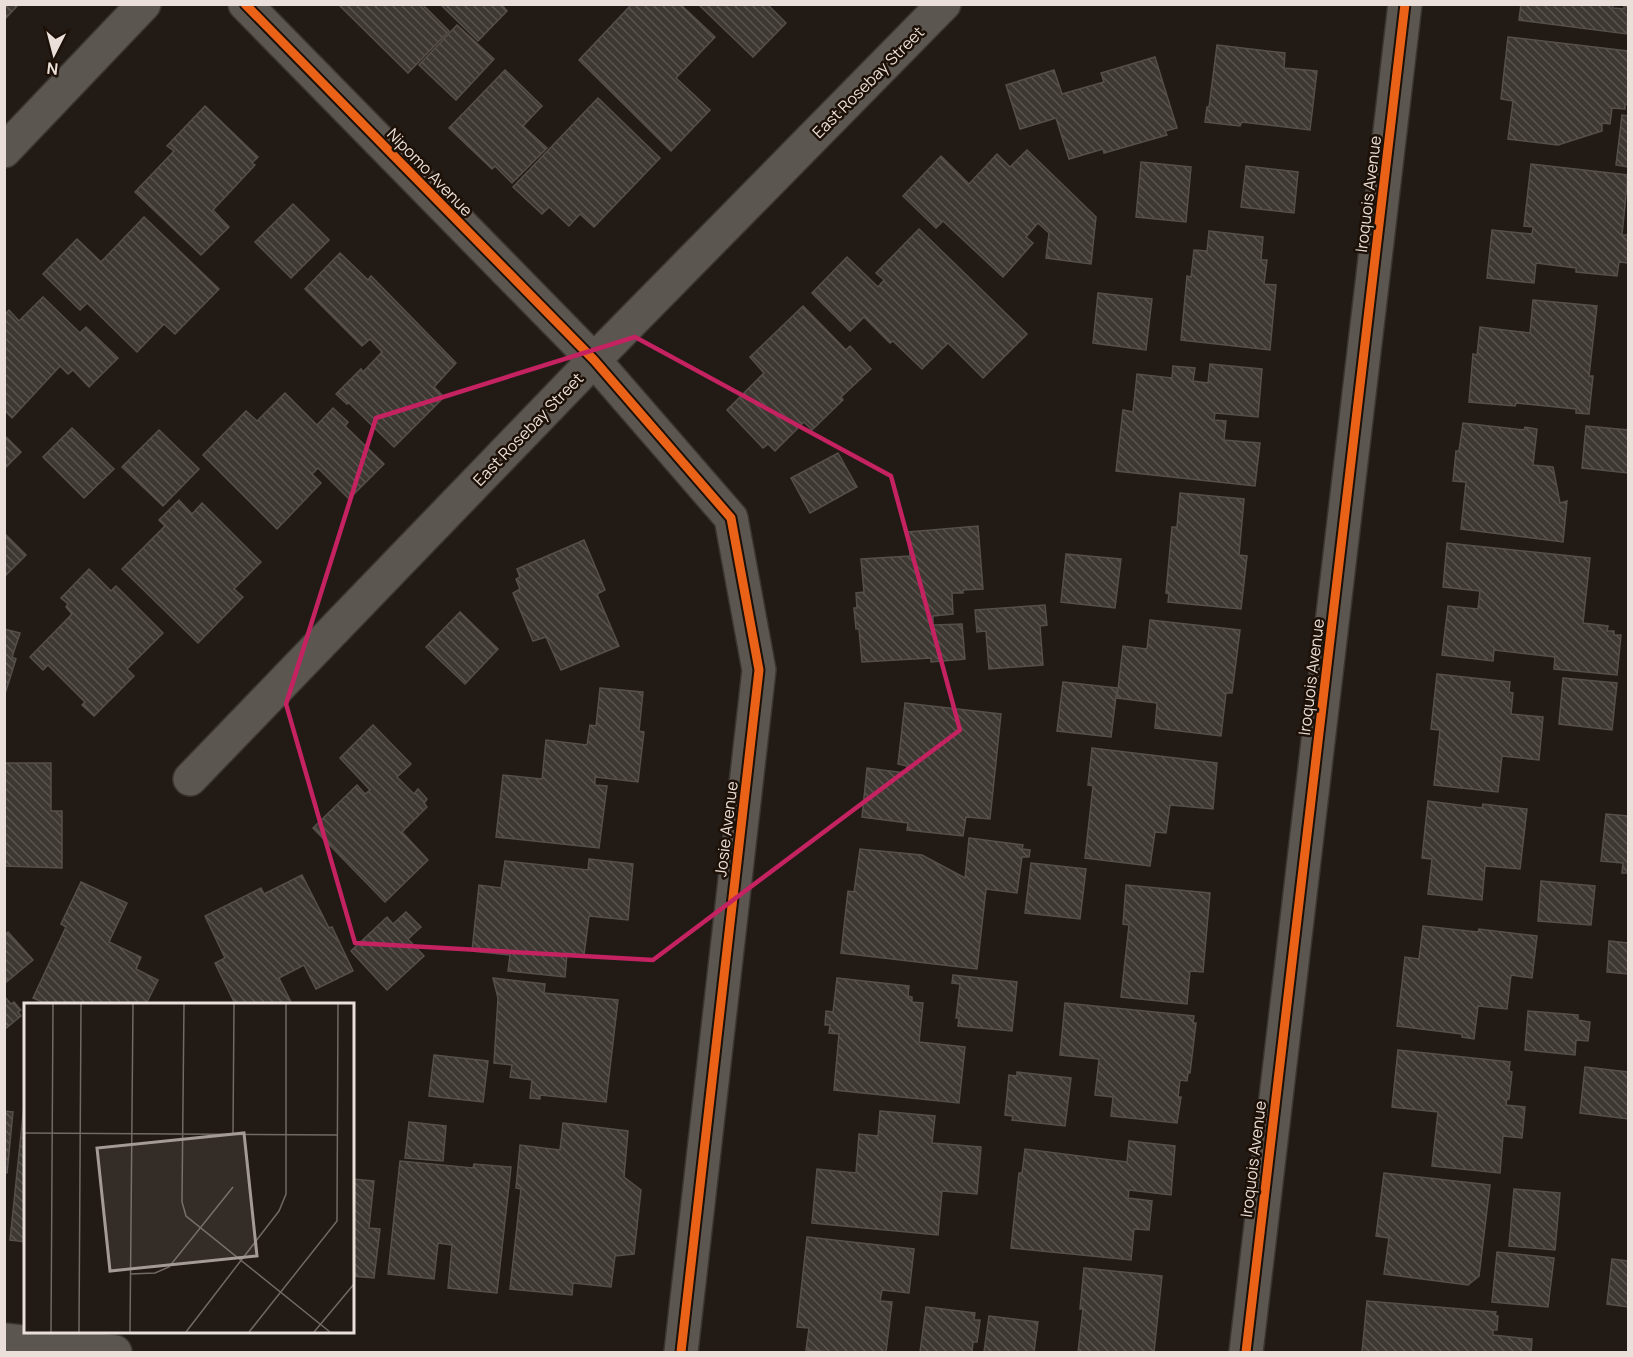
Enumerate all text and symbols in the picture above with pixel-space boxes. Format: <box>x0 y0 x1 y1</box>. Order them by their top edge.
street label: East Rosebay Street <box>807 21 929 143</box>
north arrow <box>24 24 84 84</box>
text: N <box>46 57 59 80</box>
street label: Nipomo Avenue <box>382 123 478 221</box>
street label: Iroquois Avenue <box>1350 134 1386 254</box>
street label: East Rosebay Street <box>468 367 588 491</box>
street label: Iroquois Avenue <box>1293 617 1329 737</box>
street label: Josie Avenue <box>709 780 743 878</box>
inset map <box>24 1003 354 1333</box>
street label: Iroquois Avenue <box>1235 1099 1271 1219</box>

